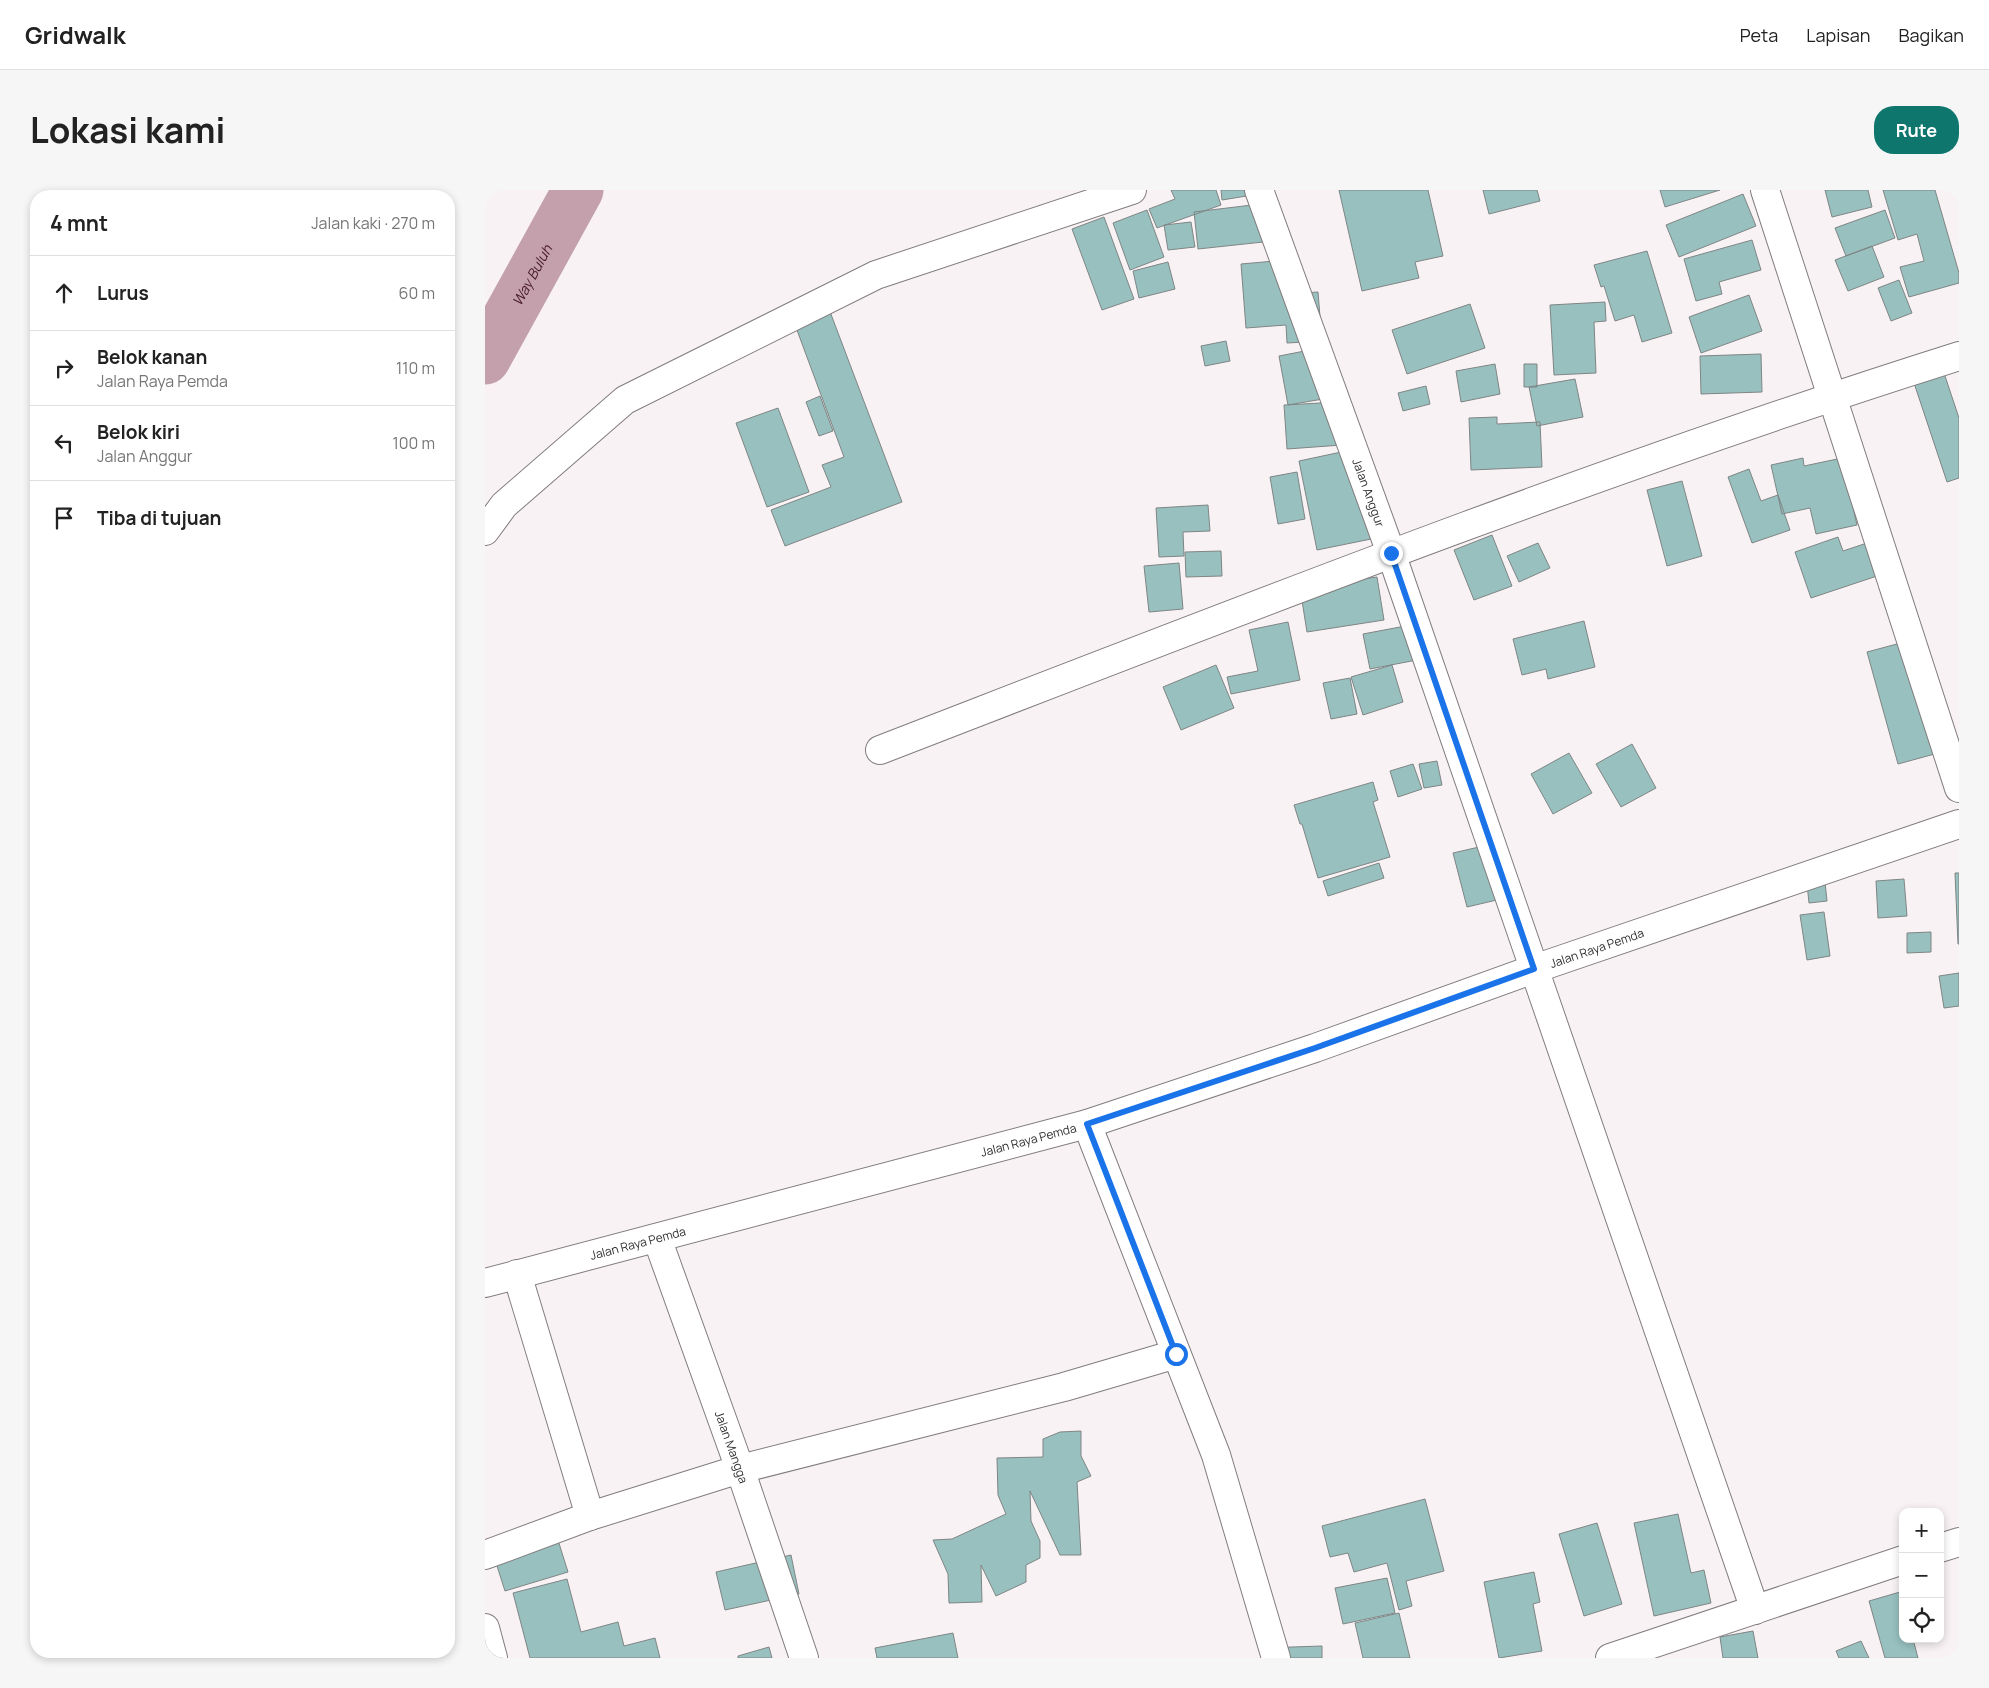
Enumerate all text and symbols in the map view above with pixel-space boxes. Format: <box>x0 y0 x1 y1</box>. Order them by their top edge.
text: Gridwalk <box>25 18 126 51</box>
text: Peta <box>1740 23 1778 47</box>
text: Lapisan <box>1806 23 1870 47</box>
text: Bagikan <box>1898 23 1964 47</box>
text: Lokasi kami <box>30 106 225 154</box>
button: Rute <box>1874 106 1959 154</box>
text: 4 mnt <box>50 209 108 237</box>
text: Jalan kaki · 270 m <box>311 212 435 234</box>
water label: Way Buluh <box>507 240 556 309</box>
icon: ahead <box>50 279 78 307</box>
text: Lurus <box>97 280 149 306</box>
text: 60 m <box>399 282 435 304</box>
text: Belok kanan <box>97 344 207 370</box>
icon: right <box>50 354 78 382</box>
text: 110 m <box>396 357 435 379</box>
text: Jalan Raya Pemda <box>97 370 228 392</box>
text: Belok kiri <box>97 419 180 445</box>
icon: left <box>50 429 78 457</box>
text: 100 m <box>392 432 435 454</box>
text: Jalan Anggur <box>97 445 193 467</box>
street label: Jalan Anggur <box>1349 456 1390 530</box>
icon: arrive <box>50 504 78 532</box>
text: Tiba di tujuan <box>97 505 221 531</box>
route end <box>1380 542 1403 565</box>
street label: Jalan Raya Pemda <box>1547 924 1646 972</box>
street label: Jalan Raya Pemda <box>979 1119 1078 1160</box>
street label: Jalan Raya Pemda <box>588 1222 687 1263</box>
route start <box>1165 1343 1188 1366</box>
street label: Jalan Mangga <box>711 1408 753 1486</box>
map controls <box>1899 1508 1944 1643</box>
button: + <box>1899 1508 1944 1553</box>
button: − <box>1899 1553 1944 1598</box>
button: locate <box>1899 1598 1944 1643</box>

